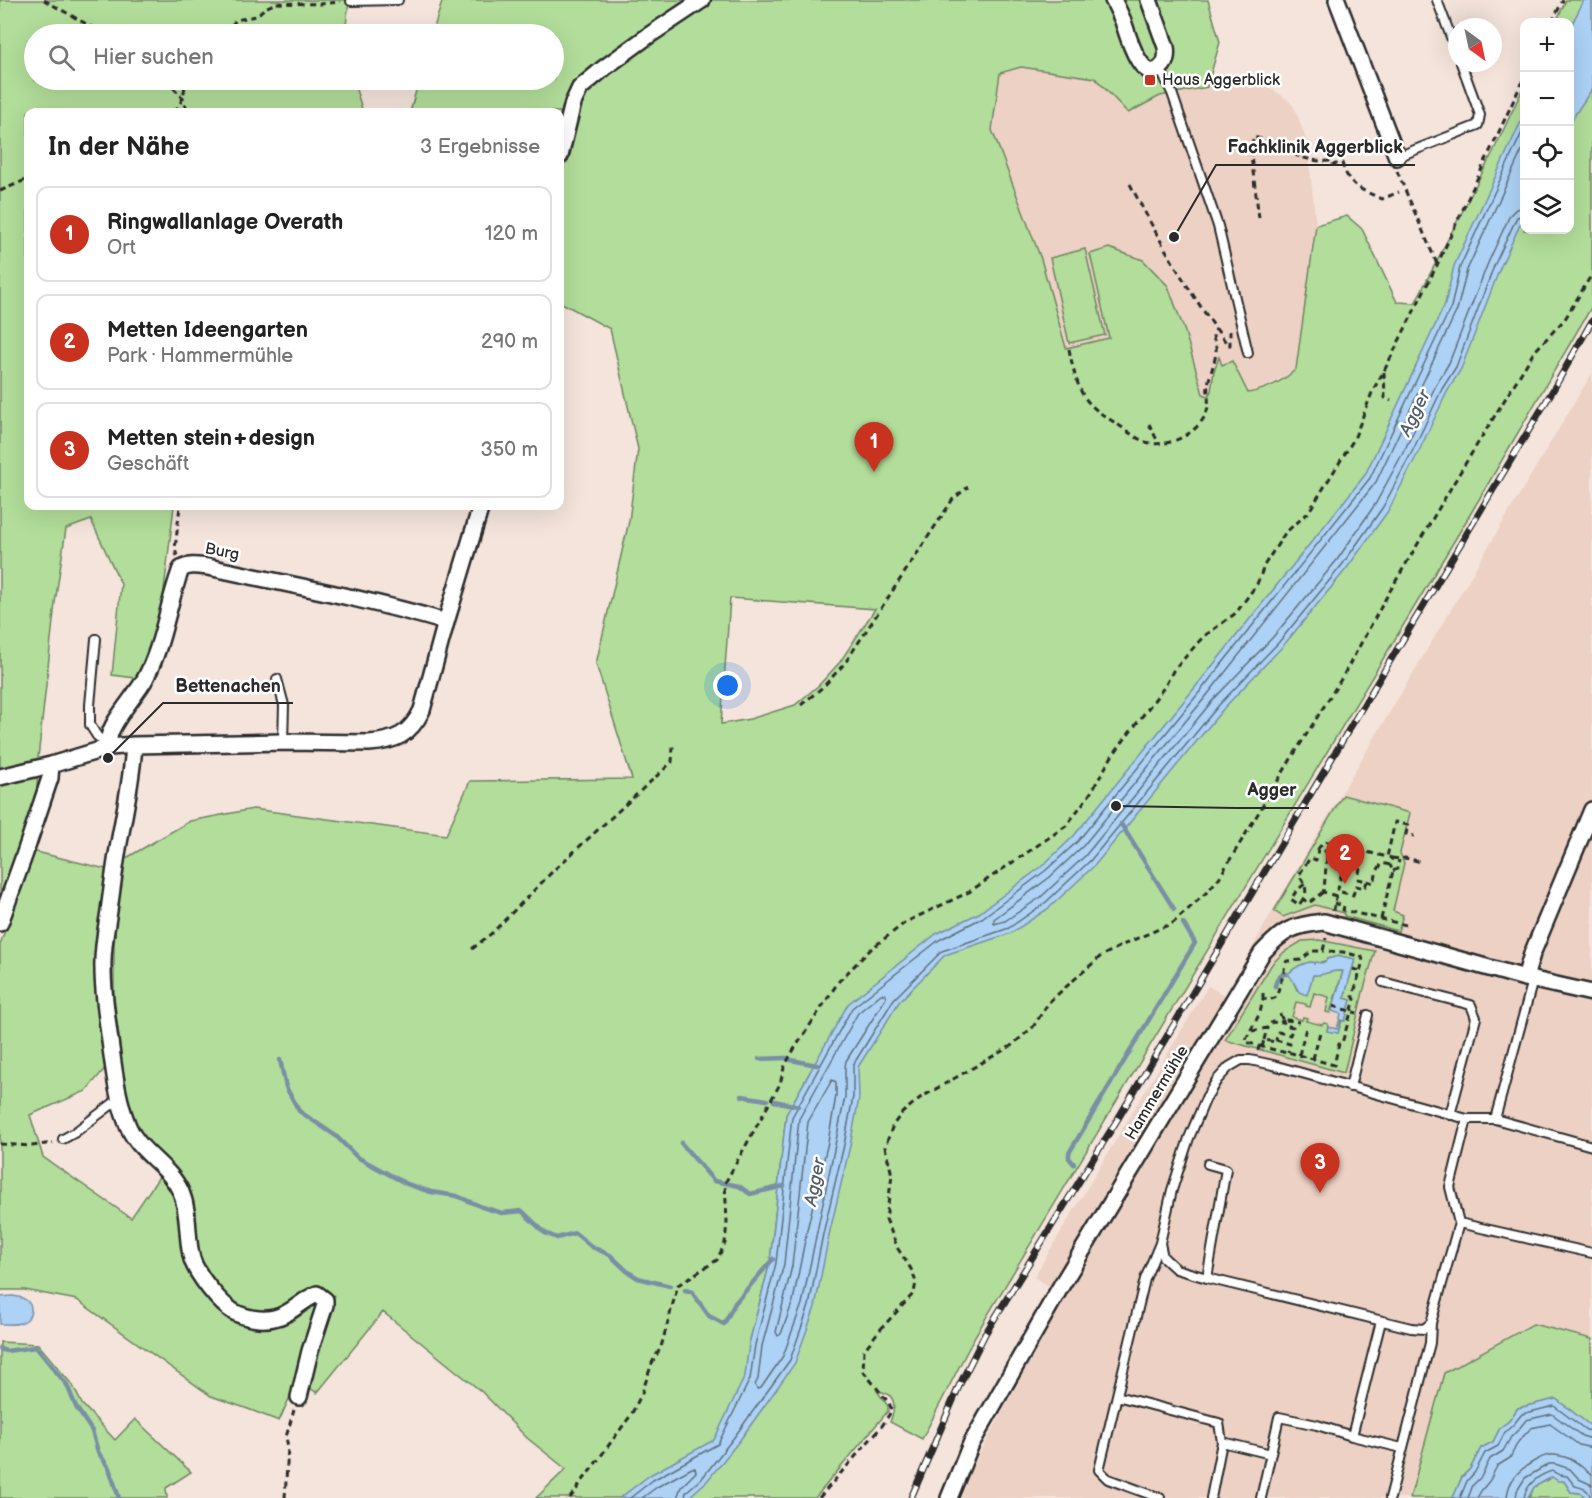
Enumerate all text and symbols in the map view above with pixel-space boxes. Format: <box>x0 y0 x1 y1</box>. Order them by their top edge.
north arrow <box>1448 18 1502 72</box>
map controls <box>1520 18 1574 234</box>
button: + <box>1520 18 1574 72</box>
search box <box>24 24 564 90</box>
icon: search <box>45 41 78 74</box>
text: Hier suchen <box>93 44 214 71</box>
place label: Haus Aggerblick <box>1162 71 1280 90</box>
button: − <box>1520 72 1574 126</box>
marker: Haus Aggerblick <box>1143 73 1157 87</box>
button: locate <box>1520 126 1574 180</box>
callout: Fachklinik Aggerblick <box>1216 129 1415 165</box>
text: In der Nähe <box>48 132 190 163</box>
text: 3 Ergebnisse <box>420 135 540 159</box>
text: Fachklinik Aggerblick <box>1227 137 1403 158</box>
button: layers <box>1520 180 1574 234</box>
text: Ringwallanlage Overath <box>107 209 343 236</box>
text: 1 <box>65 222 74 246</box>
text: 120 m <box>485 222 538 246</box>
text: Ort <box>107 236 136 260</box>
text: Metten Ideengarten <box>107 317 308 344</box>
text: 2 <box>64 330 75 354</box>
text: 290 m <box>481 330 538 354</box>
text: Park · Hammermühle <box>107 344 293 368</box>
water label: Agger <box>1395 385 1436 440</box>
pin: 1 <box>854 422 894 472</box>
text: Metten stein+design <box>107 425 315 452</box>
text: 3 <box>64 438 75 462</box>
text: 350 m <box>481 438 538 462</box>
text: Geschäft <box>107 452 189 476</box>
street label: Burg <box>203 539 241 565</box>
callout: Bettenachen <box>163 667 293 703</box>
your location <box>713 671 742 700</box>
text: Bettenachen <box>175 676 281 697</box>
callout: Agger <box>1236 772 1309 808</box>
text: Agger <box>1247 780 1297 801</box>
pin: 2 <box>1326 834 1364 884</box>
street label: Hammermühle <box>1121 1042 1193 1144</box>
pin: 3 <box>1300 1144 1340 1193</box>
water label: Agger <box>800 1155 830 1209</box>

